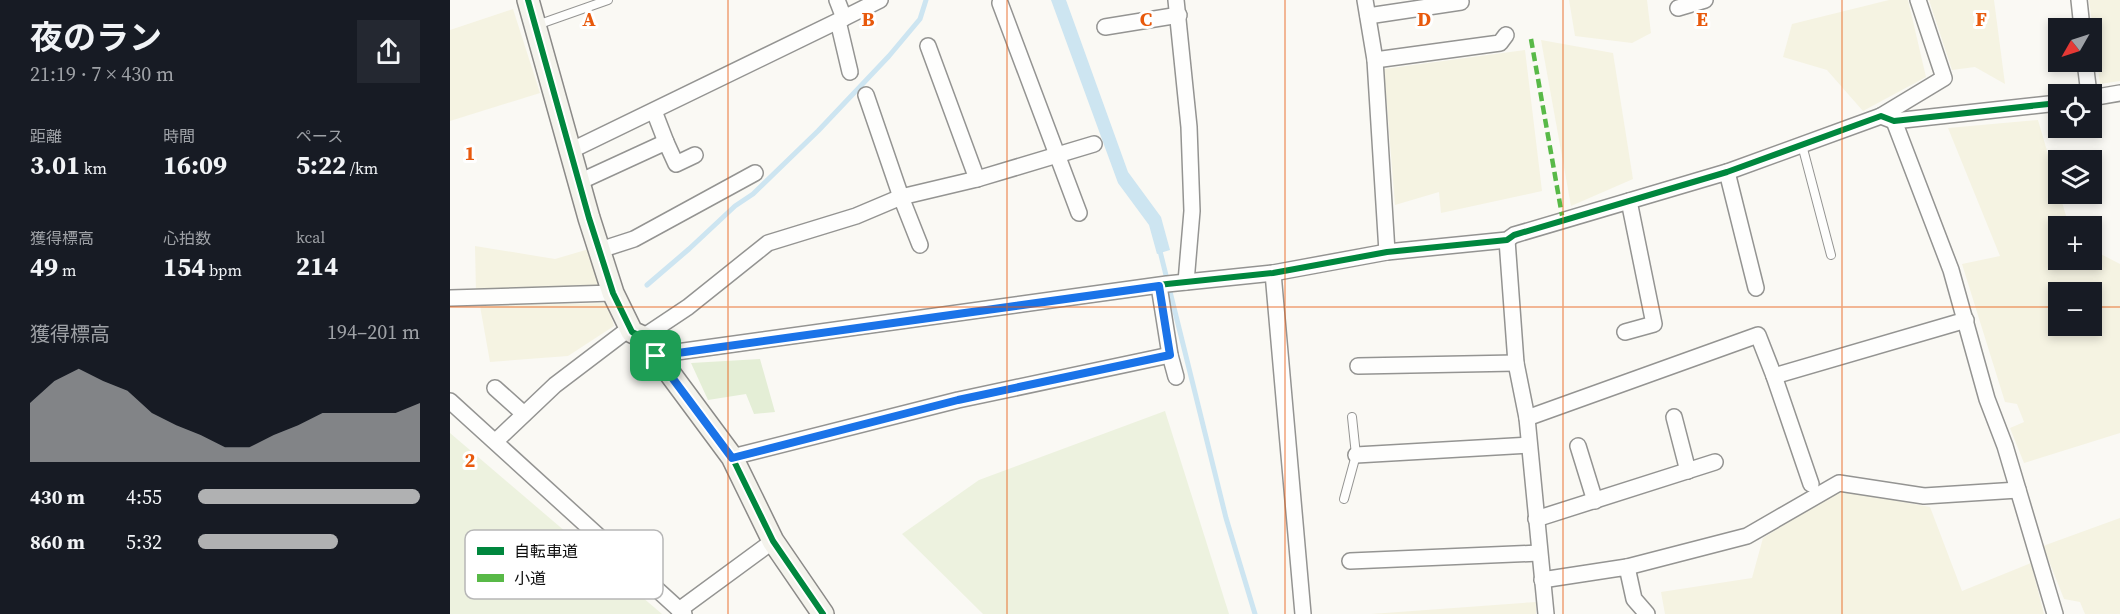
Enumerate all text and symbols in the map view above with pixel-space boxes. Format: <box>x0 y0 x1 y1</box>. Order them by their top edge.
text: A <box>582 5 596 33</box>
text: B <box>861 5 875 33</box>
text: C <box>1140 5 1152 33</box>
text: D <box>1417 5 1431 33</box>
text: E <box>1696 5 1708 33</box>
text: F <box>1975 5 1987 33</box>
text: 夜のラン <box>30 15 162 60</box>
north arrow <box>2048 18 2102 72</box>
map controls <box>2048 18 2102 336</box>
button: share <box>357 20 420 83</box>
text: 21:19 · 7 × 430 m <box>30 60 174 88</box>
button: locate <box>2048 84 2102 138</box>
text: 距離 <box>30 125 62 147</box>
text: 時間 <box>163 125 195 147</box>
text: ペース <box>296 125 343 147</box>
text: 1 <box>465 139 475 167</box>
text: 3.01 <box>30 147 80 183</box>
text: 16:09 <box>163 147 227 183</box>
text: 5:22 <box>296 147 346 183</box>
button: layers <box>2048 150 2102 204</box>
text: km <box>80 157 107 179</box>
text: /km <box>346 157 378 179</box>
button: + <box>2048 216 2102 270</box>
text: kcal <box>296 226 325 248</box>
text: 獲得標高 <box>30 227 94 249</box>
text: 心拍数 <box>163 227 211 249</box>
text: 214 <box>296 248 338 284</box>
text: 49 <box>30 249 58 285</box>
text: 154 <box>163 249 205 285</box>
text: m <box>58 259 76 281</box>
text: bpm <box>205 259 242 281</box>
button: − <box>2048 282 2102 336</box>
text: 194–201 m <box>327 318 420 346</box>
text: 獲得標高 <box>30 320 110 348</box>
pin <box>630 330 681 381</box>
icon: arrive <box>639 339 672 372</box>
text: 2 <box>465 446 476 474</box>
text: 430 m <box>30 483 85 511</box>
text: 4:55 <box>126 483 162 511</box>
text: 860 m <box>30 528 85 556</box>
text: 5:32 <box>126 528 162 556</box>
legend <box>465 530 663 599</box>
text: 自転車道 <box>514 540 578 562</box>
text: 小道 <box>514 567 546 589</box>

